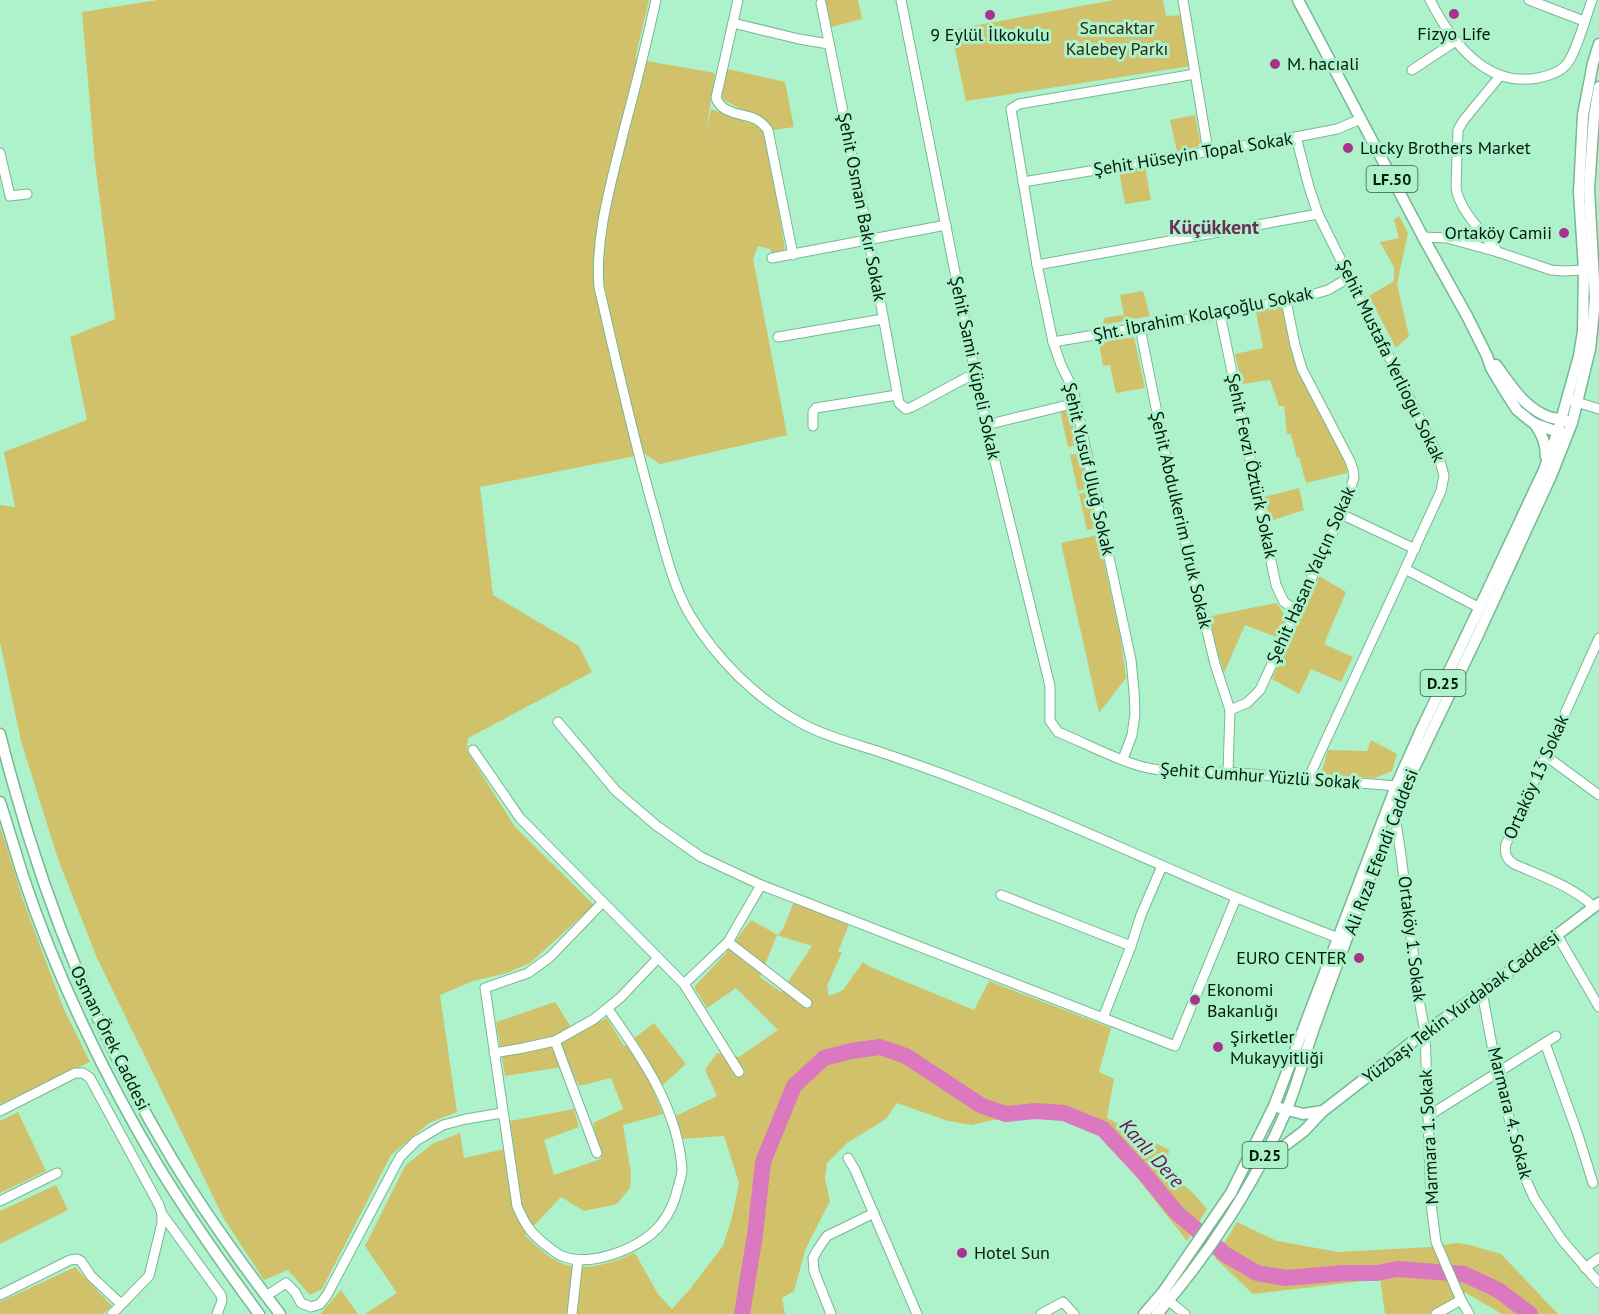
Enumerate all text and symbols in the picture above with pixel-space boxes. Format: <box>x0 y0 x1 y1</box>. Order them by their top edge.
marker: Fizyo Life <box>1447 7 1461 21</box>
marker: 9 Eylül İlkokulu <box>983 8 997 22</box>
park label: Sancaktar Kalebey Parkı <box>1066 16 1168 60</box>
place label: Fizyo Life <box>1417 22 1491 45</box>
place label: 9 Eylül İlkokulu <box>930 23 1050 46</box>
place label: M. hacıali <box>1287 52 1359 75</box>
marker: M. hacıali <box>1268 57 1282 71</box>
street label: Şehit Osman Bakır Sokak <box>833 111 892 303</box>
street label: Şehit Hüseyin Topal Sokak <box>1092 126 1294 181</box>
place label: Lucky Brothers Market <box>1360 136 1531 159</box>
marker: Lucky Brothers Market <box>1341 141 1355 155</box>
road number: LF.50 <box>1366 166 1418 192</box>
district label: Küçükkent <box>1169 214 1259 240</box>
place label: Ortaköy Camii <box>1444 221 1552 244</box>
marker: Ortaköy Camii <box>1557 226 1571 240</box>
street label: Şehit Mustafa Yerliogu Sokak <box>1332 256 1451 466</box>
street label: Şehit Sami Küpeli Sokak <box>945 274 1006 462</box>
street label: Şht. İbrahim Kolaçoğlu Sokak <box>1091 281 1315 346</box>
street label: Şehit Fevzi Öztürk Sokak <box>1222 371 1283 561</box>
street label: Şehit Yusuf Uluğ Sokak <box>1058 380 1121 558</box>
street label: Şehit Abdulkerim Uruk Sokak <box>1145 409 1218 631</box>
street label: Şehit Hasan Yalçın Sokak <box>1261 482 1360 667</box>
road number: D.25 <box>1420 670 1466 696</box>
street label: Ortaköy 13 Sokak <box>1498 710 1573 843</box>
street label: Şehit Cumhur Yüzlü Sokak <box>1159 757 1361 794</box>
street label: Ali Rıza Efendi Caddesi <box>1338 766 1423 938</box>
street label: Ortaköy 1. Sokak <box>1393 875 1432 1004</box>
street label: Yüzbaşı Tekin Yurdabak Caddesi <box>1358 925 1564 1088</box>
place label: EURO CENTER <box>1236 946 1347 969</box>
marker: EURO CENTER <box>1352 951 1366 965</box>
street label: Osman Örek Caddesi <box>65 962 155 1114</box>
place label: Ekonomi Bakanlığı <box>1207 978 1278 1022</box>
marker: Ekonomi Bakanlığı <box>1188 993 1202 1007</box>
place label: Şirketler Mukayyitliği <box>1230 1025 1324 1069</box>
marker: Şirketler Mukayyitliği <box>1211 1040 1225 1054</box>
street label: Marmara 4. Sokak <box>1483 1045 1538 1182</box>
street label: Marmara 1. Sokak <box>1413 1069 1444 1205</box>
water label: Kanlı Dere <box>1114 1113 1190 1194</box>
road number: D.25 <box>1242 1142 1288 1168</box>
place label: Hotel Sun <box>974 1241 1050 1264</box>
marker: Hotel Sun <box>955 1246 969 1260</box>

